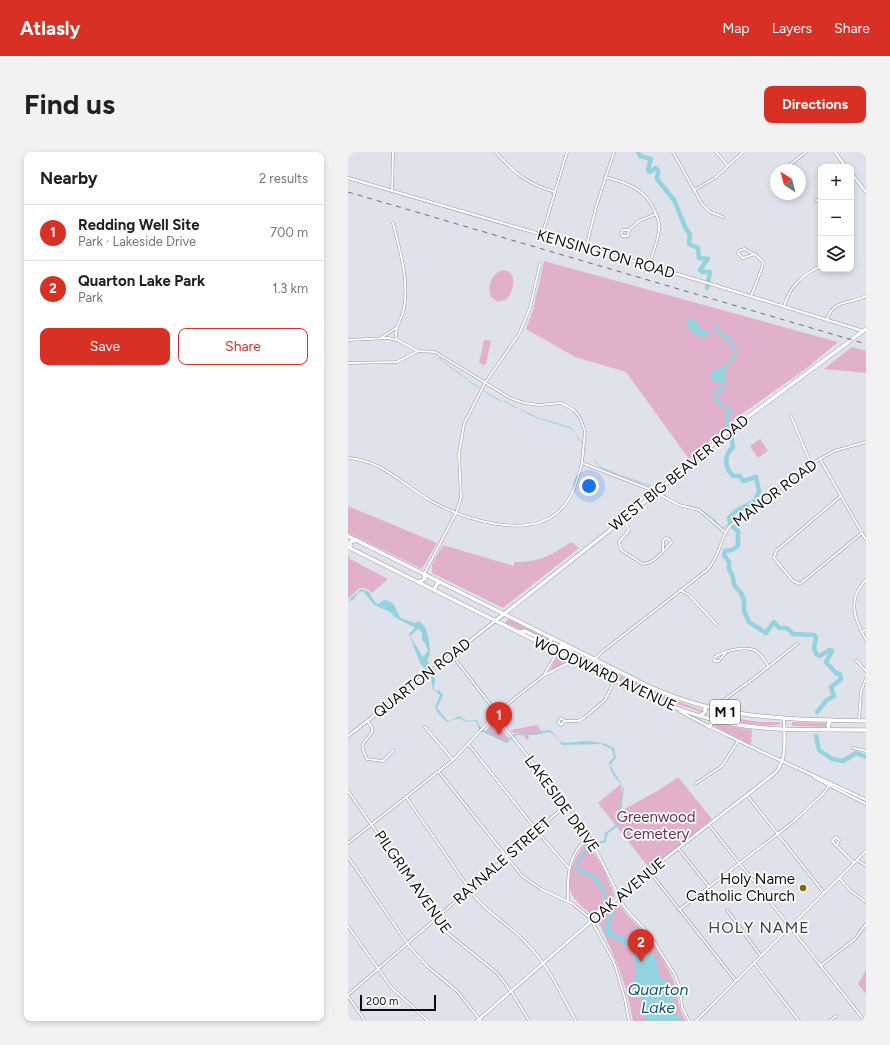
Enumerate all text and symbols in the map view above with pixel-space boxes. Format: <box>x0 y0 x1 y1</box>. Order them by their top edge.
text: Atlasly <box>20 17 80 40</box>
text: Map <box>722 20 750 37</box>
text: Layers <box>772 20 812 37</box>
text: Share <box>834 20 870 37</box>
button: Directions <box>764 86 866 123</box>
text: Find us <box>24 87 115 121</box>
north arrow <box>770 164 806 200</box>
map controls <box>818 164 854 272</box>
button: + <box>818 164 854 200</box>
text: Nearby <box>40 168 98 188</box>
text: 2 results <box>259 171 308 186</box>
button: − <box>818 200 854 236</box>
text: Redding Well Site <box>78 216 200 234</box>
text: 1 <box>50 225 56 240</box>
text: 700 m <box>270 225 308 240</box>
street label: KENSINGTON ROAD <box>535 226 677 282</box>
text: Park · Lakeside Drive <box>78 234 196 249</box>
button: layers <box>818 236 854 272</box>
text: Quarton Lake Park <box>78 272 205 290</box>
text: 2 <box>49 281 57 296</box>
text: 1.3 km <box>272 281 308 296</box>
text: Park <box>78 290 103 305</box>
button: Save <box>40 328 170 365</box>
button: Share <box>178 328 308 365</box>
street label: WEST BIG BEAVER ROAD <box>606 411 752 535</box>
street label: MANOR ROAD <box>729 456 821 530</box>
your location <box>579 476 599 496</box>
street label: WOODWARD AVENUE <box>531 633 679 715</box>
street label: QUARTON ROAD <box>370 634 474 722</box>
road number: M 1 <box>710 700 740 724</box>
pin: 1 <box>486 702 512 735</box>
street label: LAKESIDE DRIVE <box>521 752 603 856</box>
park label: Greenwood Cemetery <box>617 808 695 843</box>
street label: RAYNALE STREET <box>449 813 555 908</box>
street label: PILGRIM AVENUE <box>371 827 455 937</box>
street label: OAK AVENUE <box>585 854 669 928</box>
place label: Holy Name Catholic Church <box>686 870 795 905</box>
marker: Holy Name Catholic Church <box>798 883 808 893</box>
district label: HOLY NAME <box>708 918 810 937</box>
pin: 2 <box>628 929 654 962</box>
water label: Quarton Lake <box>628 980 688 1017</box>
scale bar <box>360 993 436 1012</box>
text: 200 m <box>366 995 398 1008</box>

